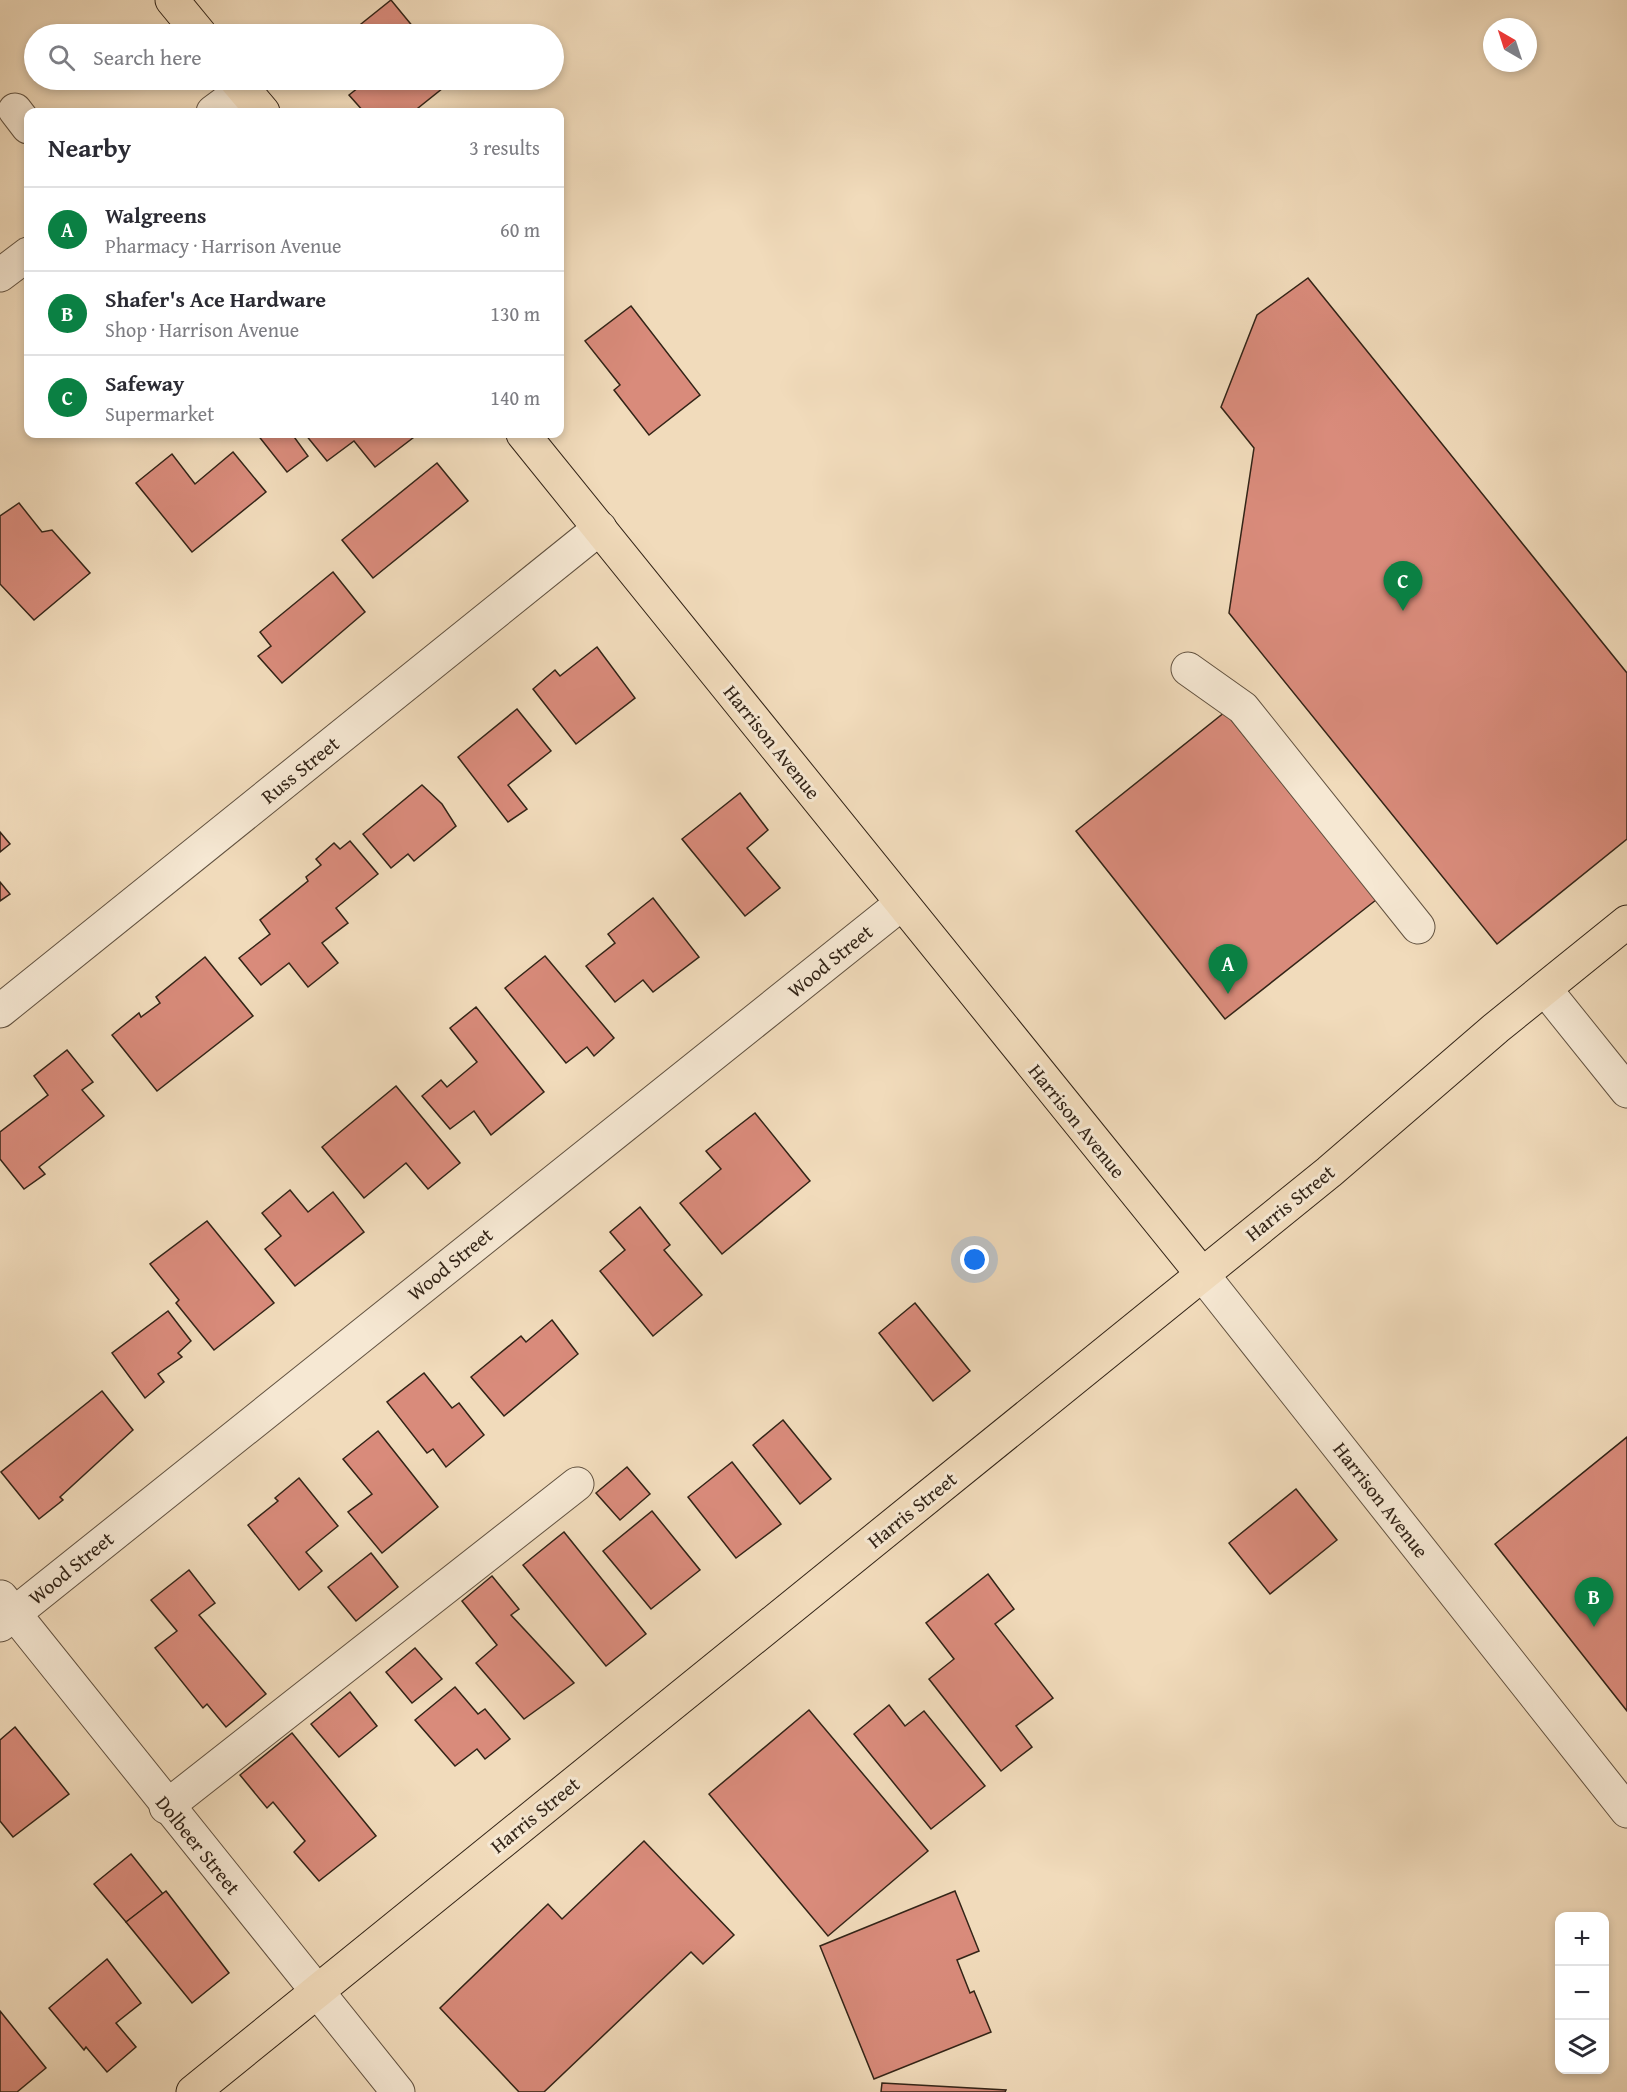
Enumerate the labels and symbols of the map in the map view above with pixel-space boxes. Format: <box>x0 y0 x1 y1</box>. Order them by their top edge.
north arrow <box>1483 18 1537 72</box>
pin: C <box>1384 562 1422 611</box>
street label: Harrison Avenue <box>717 678 828 805</box>
street label: Russ Street <box>254 729 345 810</box>
street label: Wood Street <box>781 917 879 1004</box>
pin: A <box>1208 944 1248 994</box>
street label: Harrison Avenue <box>1022 1057 1133 1184</box>
street label: Harris Street <box>1239 1157 1341 1248</box>
street label: Wood Street <box>401 1220 499 1307</box>
your location <box>960 1245 989 1274</box>
street label: Harrison Avenue <box>1327 1436 1436 1564</box>
street label: Harris Street <box>861 1464 963 1555</box>
street label: Wood Street <box>22 1524 120 1611</box>
pin: B <box>1574 1578 1614 1627</box>
street label: Harris Street <box>484 1769 586 1860</box>
street label: Dolbeer Street <box>149 1789 248 1901</box>

